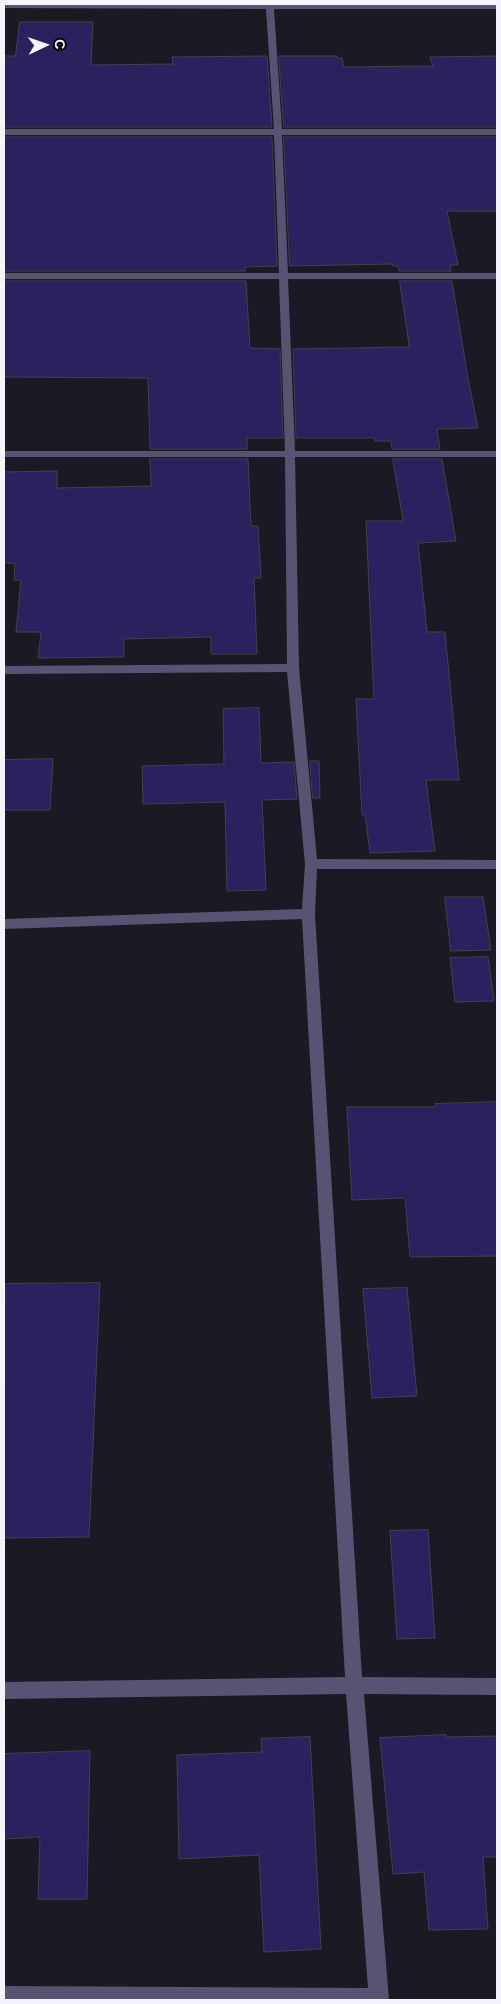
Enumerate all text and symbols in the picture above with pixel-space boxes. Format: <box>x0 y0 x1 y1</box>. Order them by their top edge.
north arrow <box>20 20 70 70</box>
text: С <box>51 39 69 50</box>

